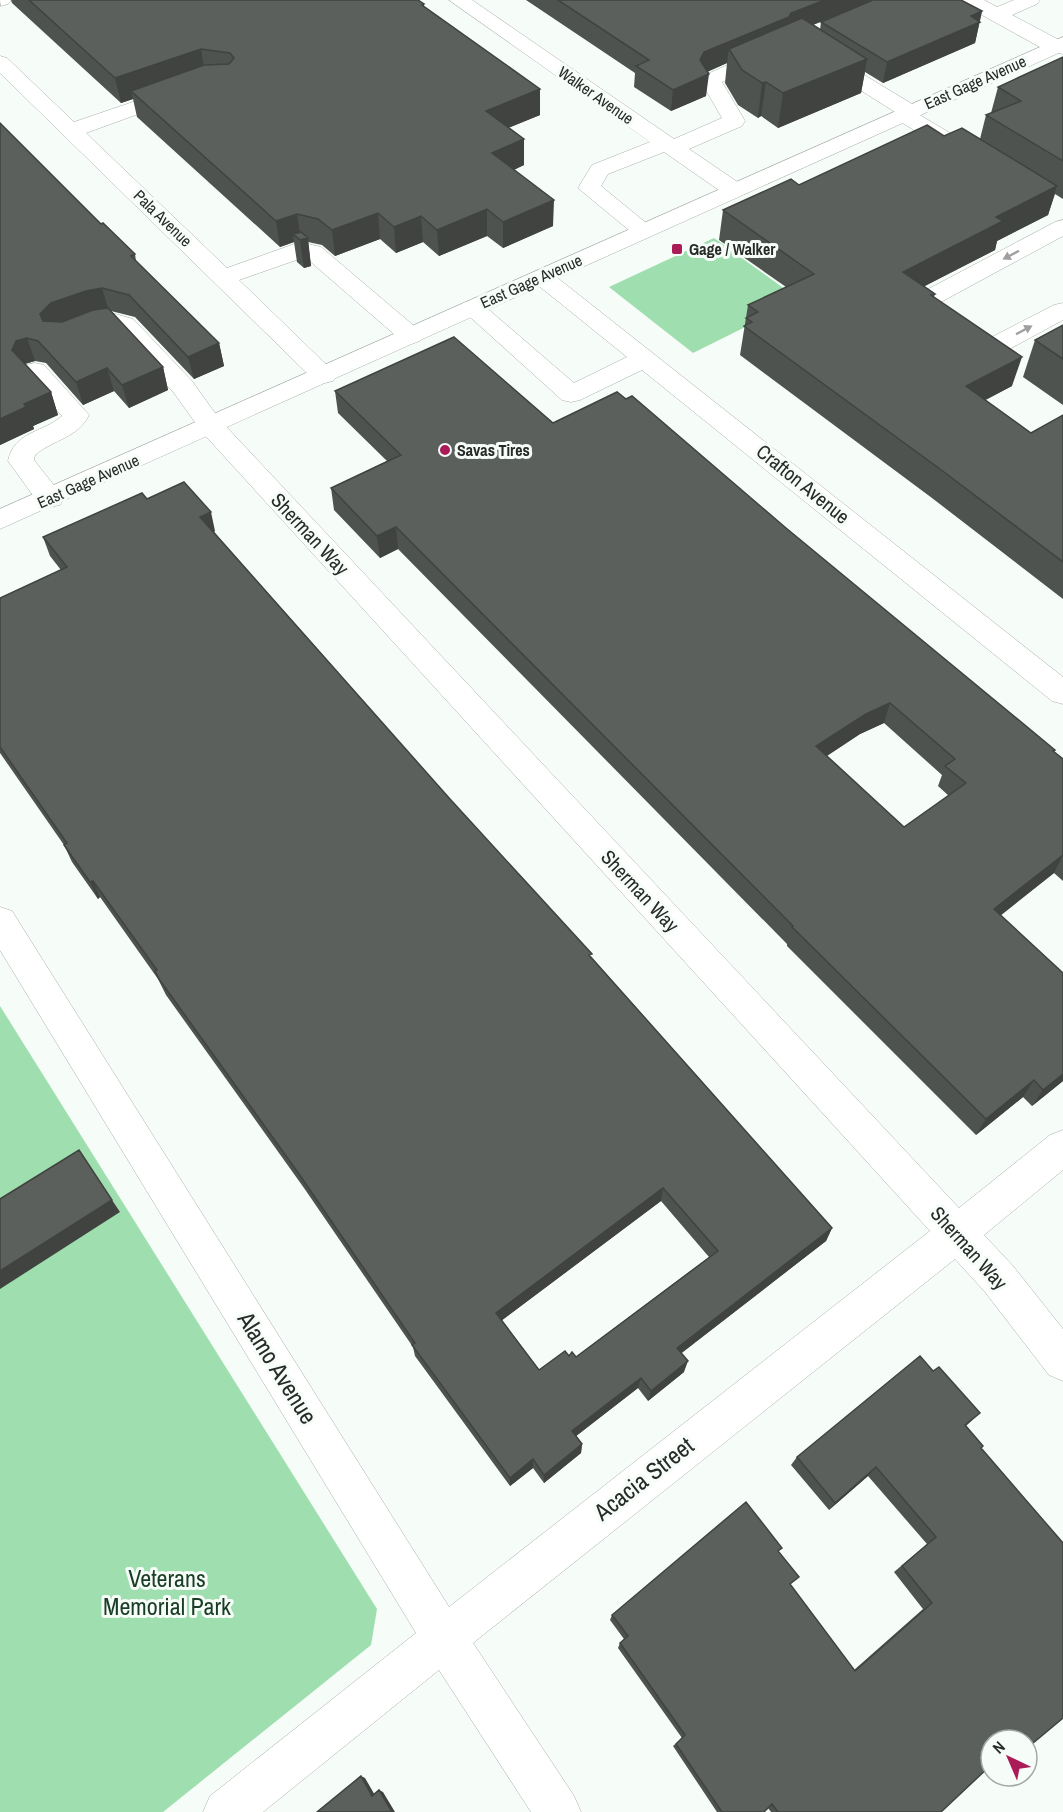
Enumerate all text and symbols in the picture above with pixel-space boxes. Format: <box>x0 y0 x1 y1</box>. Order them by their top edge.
street label: East Gage Avenue <box>921 50 1029 114</box>
street label: Walker Avenue <box>554 61 638 129</box>
street label: Pala Avenue <box>129 185 197 251</box>
place label: Gage / Walker <box>689 238 776 260</box>
marker: Gage / Walker <box>670 242 684 256</box>
street label: East Gage Avenue <box>477 249 585 313</box>
one-way arrow <box>1003 250 1020 259</box>
one-way arrow <box>1016 326 1033 335</box>
street label: Crafton Avenue <box>751 438 856 530</box>
place label: Savas Tires <box>457 439 530 461</box>
marker: Savas Tires <box>438 443 452 457</box>
street label: East Gage Avenue <box>34 449 142 513</box>
street label: Sherman Way <box>265 487 356 581</box>
street label: Sherman Way <box>595 844 686 938</box>
street label: Sherman Way <box>925 1200 1014 1296</box>
street label: Alamo Avenue <box>230 1304 325 1430</box>
street label: Acacia Street <box>586 1429 700 1528</box>
park label: Veterans Memorial Park <box>103 1562 231 1622</box>
north arrow <box>979 1728 1039 1788</box>
text: N <box>988 1736 1010 1758</box>

